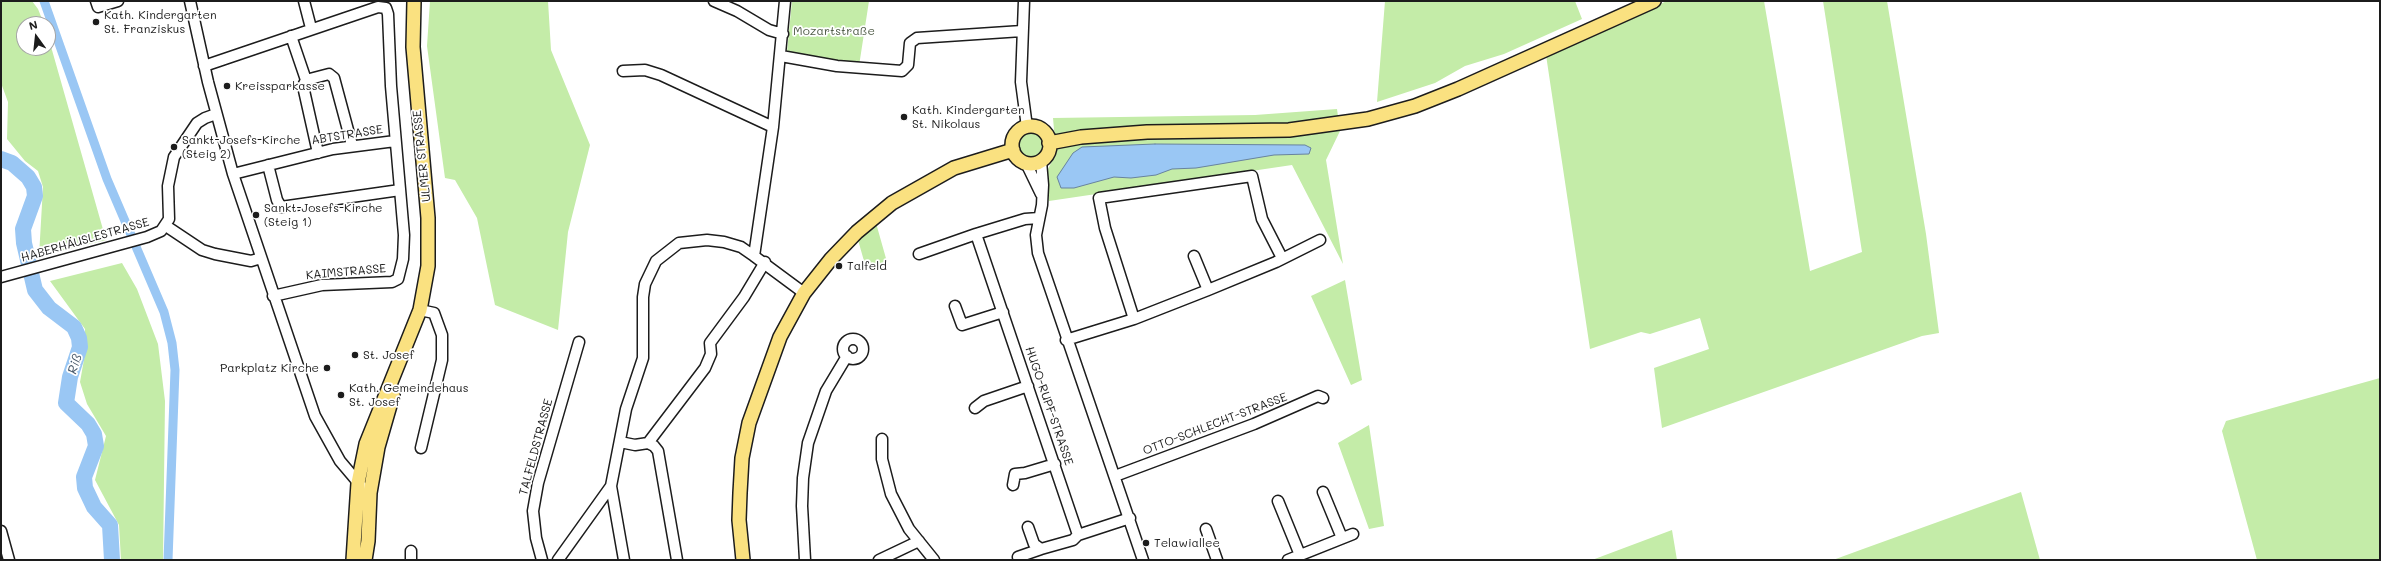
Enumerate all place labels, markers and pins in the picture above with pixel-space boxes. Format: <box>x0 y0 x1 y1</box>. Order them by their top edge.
place label: Kath. Kindergarten St. Franziskus <box>104 8 217 36</box>
marker: Kath. Kindergarten St. Franziskus <box>91 17 101 27</box>
place label: Kreissparkasse <box>235 79 325 93</box>
marker: Kreissparkasse <box>222 81 232 91</box>
place label: Kath. Kindergarten St. Nikolaus <box>912 103 1025 131</box>
marker: Kath. Kindergarten St. Nikolaus <box>899 112 909 122</box>
place label: Sankt-Josefs-Kirche (Steig 2) <box>182 133 300 161</box>
marker: Sankt-Josefs-Kirche (Steig 2) <box>169 142 179 152</box>
place label: Sankt-Josefs-Kirche (Steig 1) <box>264 201 382 229</box>
marker: Sankt-Josefs-Kirche (Steig 1) <box>251 210 261 220</box>
place label: Talfeld <box>847 259 887 273</box>
marker: Talfeld <box>834 261 844 271</box>
place label: St. Josef <box>363 348 414 362</box>
marker: St. Josef <box>350 350 360 360</box>
place label: Parkplatz Kirche <box>220 361 319 375</box>
marker: Parkplatz Kirche <box>322 363 332 373</box>
place label: Kath. Gemeindehaus St. Josef <box>349 381 469 409</box>
marker: Kath. Gemeindehaus St. Josef <box>336 390 346 400</box>
place label: Telawiallee <box>1154 536 1220 550</box>
marker: Telawiallee <box>1141 538 1151 548</box>

